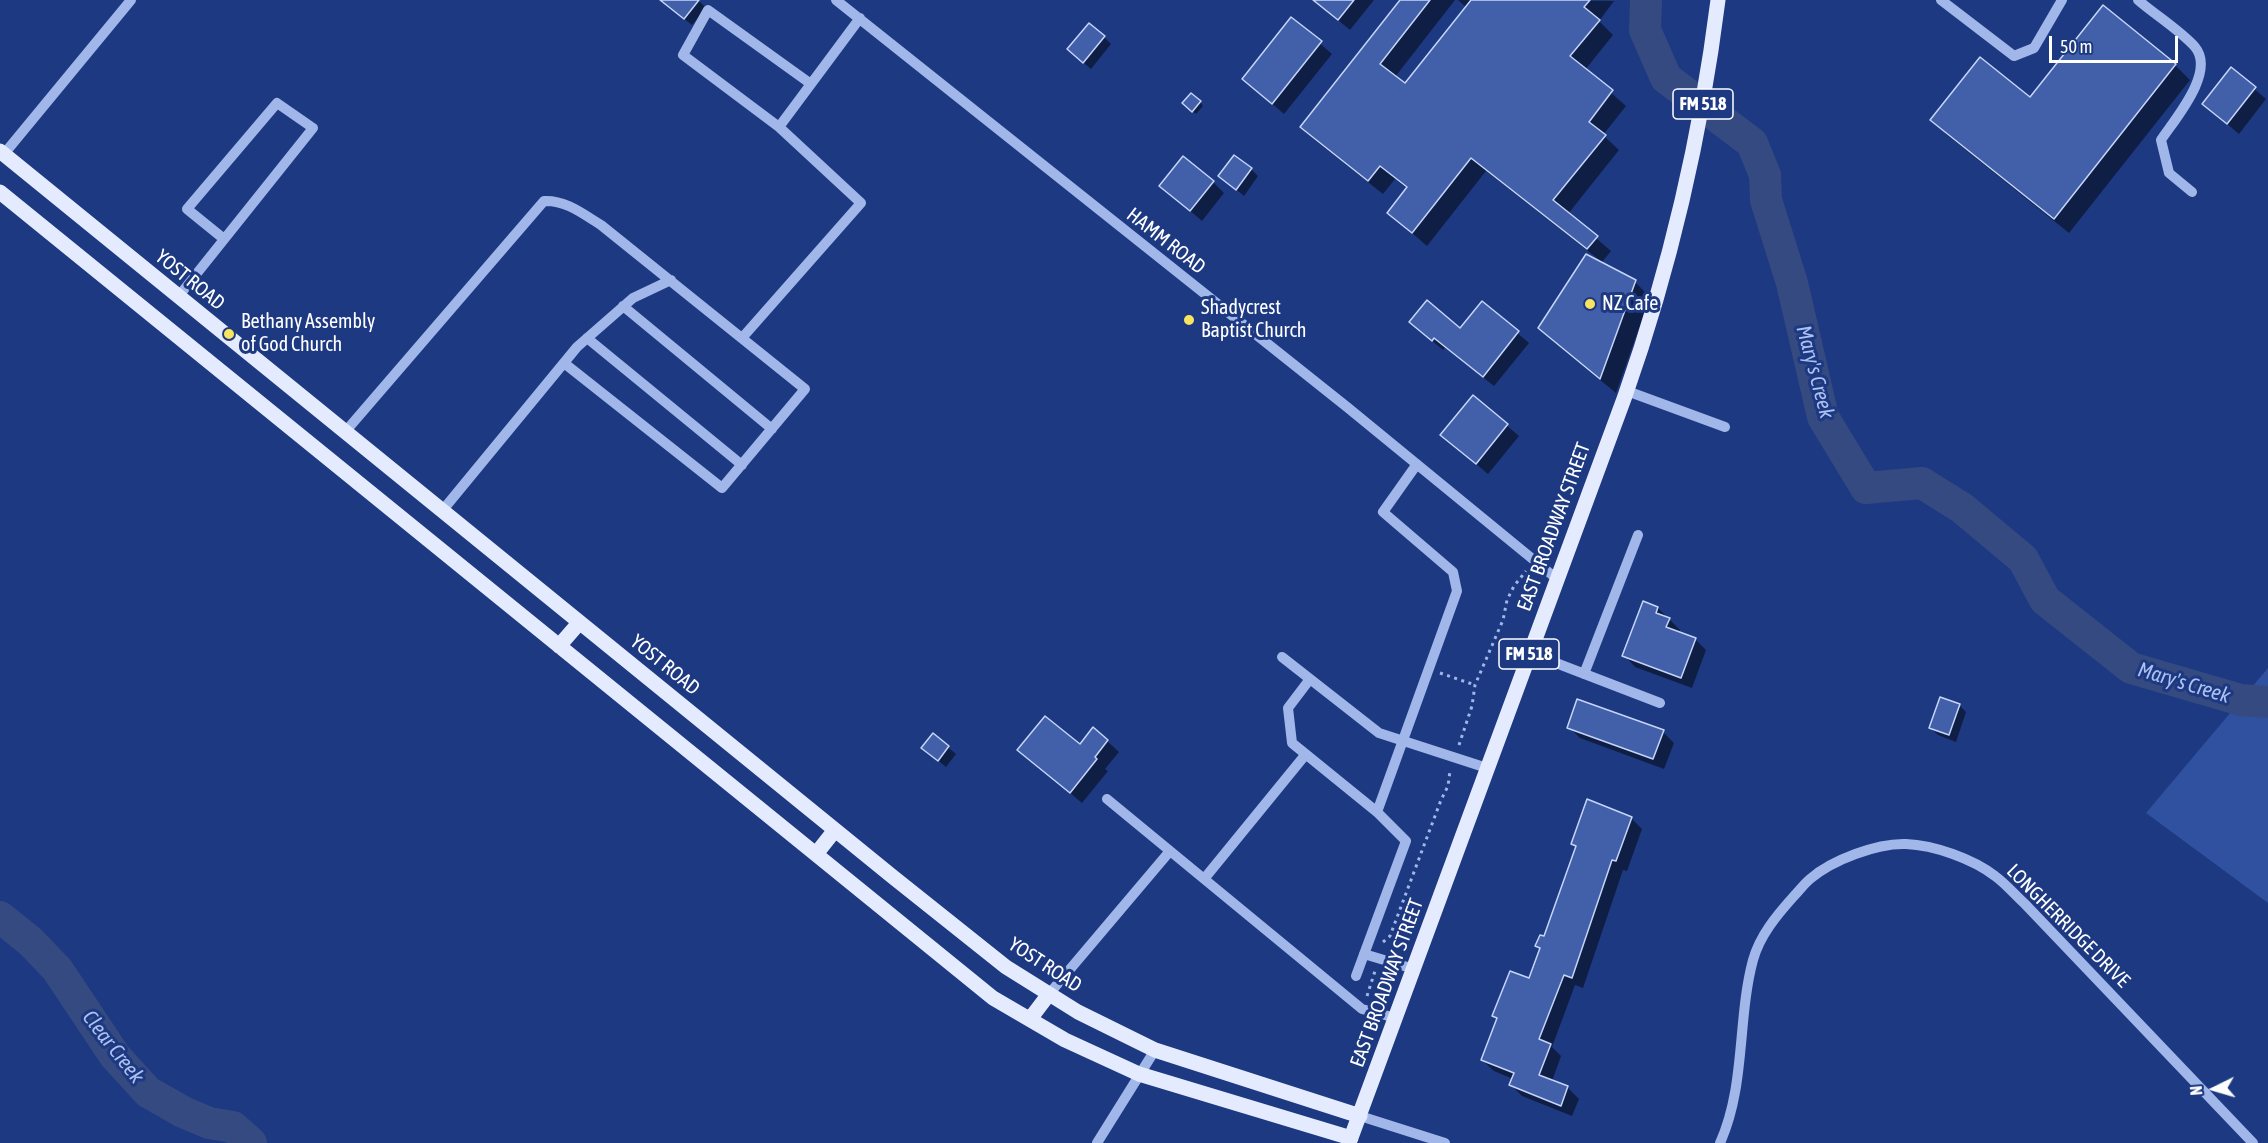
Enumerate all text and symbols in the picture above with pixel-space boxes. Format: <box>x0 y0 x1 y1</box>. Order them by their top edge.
scale bar <box>2052 24 2181 62</box>
text: 50 m <box>2060 36 2092 57</box>
road number: FM 518 <box>1673 89 1733 119</box>
street label: HAMM ROAD <box>1122 203 1210 279</box>
street label: YOST ROAD <box>150 245 230 315</box>
place label: NZ Cafe <box>1602 292 1658 316</box>
place label: Shadycrest Baptist Church <box>1201 296 1307 343</box>
marker: NZ Cafe <box>1583 297 1597 311</box>
place label: Bethany Assembly of God Church <box>241 310 375 357</box>
marker: Shadycrest Baptist Church <box>1182 313 1196 327</box>
water label: Mary's Creek <box>1790 323 1840 421</box>
marker: Bethany Assembly of God Church <box>222 327 236 341</box>
street label: EAST BROADWAY STREET <box>1512 439 1596 615</box>
street label: YOST ROAD <box>625 630 705 700</box>
road number: FM 518 <box>1499 639 1559 669</box>
water label: Mary's Creek <box>2135 657 2233 709</box>
street label: LONGHERRIDGE DRIVE <box>2001 859 2135 993</box>
street label: EAST BROADWAY STREET <box>1345 895 1429 1071</box>
street label: YOST ROAD <box>1004 933 1086 997</box>
water label: Clear Creek <box>77 1006 149 1088</box>
north arrow <box>2184 1059 2244 1119</box>
text: N <box>2187 1085 2205 1096</box>

